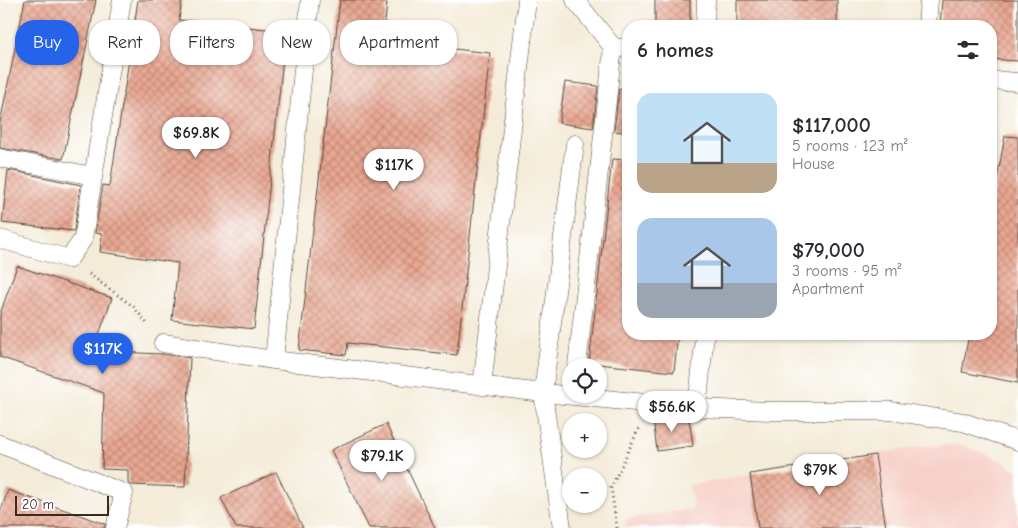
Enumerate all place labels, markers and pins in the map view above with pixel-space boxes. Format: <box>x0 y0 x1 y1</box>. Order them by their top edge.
pin: $69.8K <box>155 116 237 159</box>
pin: $117K <box>359 148 429 191</box>
pin: $117K <box>68 332 138 375</box>
pin: $56.6K <box>631 390 713 433</box>
pin: $79.1K <box>341 440 423 482</box>
pin: $79K <box>790 454 850 496</box>

